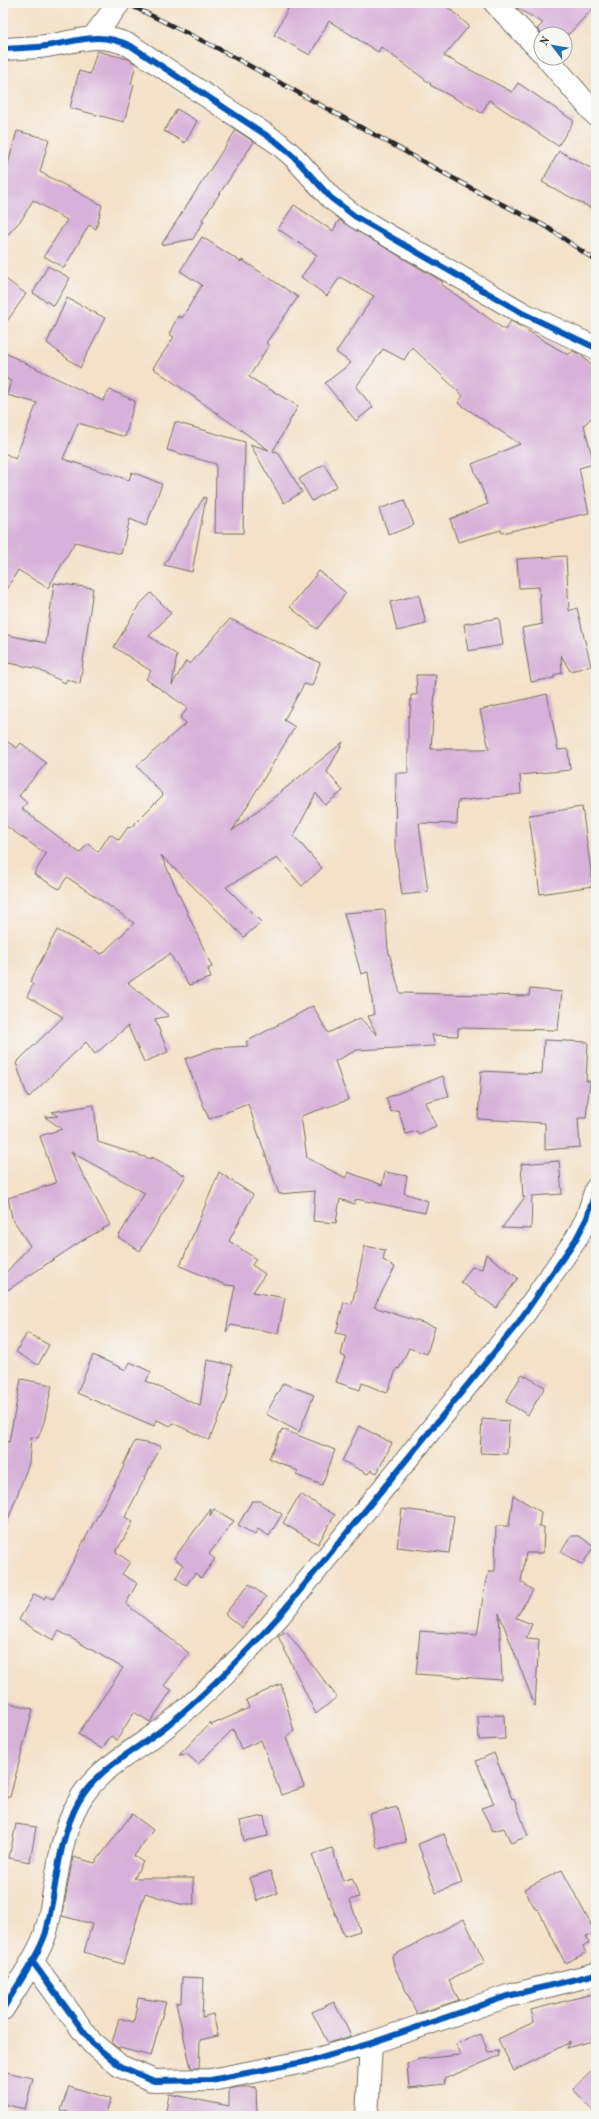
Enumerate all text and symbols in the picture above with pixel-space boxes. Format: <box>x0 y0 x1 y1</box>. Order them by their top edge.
north arrow <box>533 26 573 66</box>
text: N <box>539 35 553 48</box>

